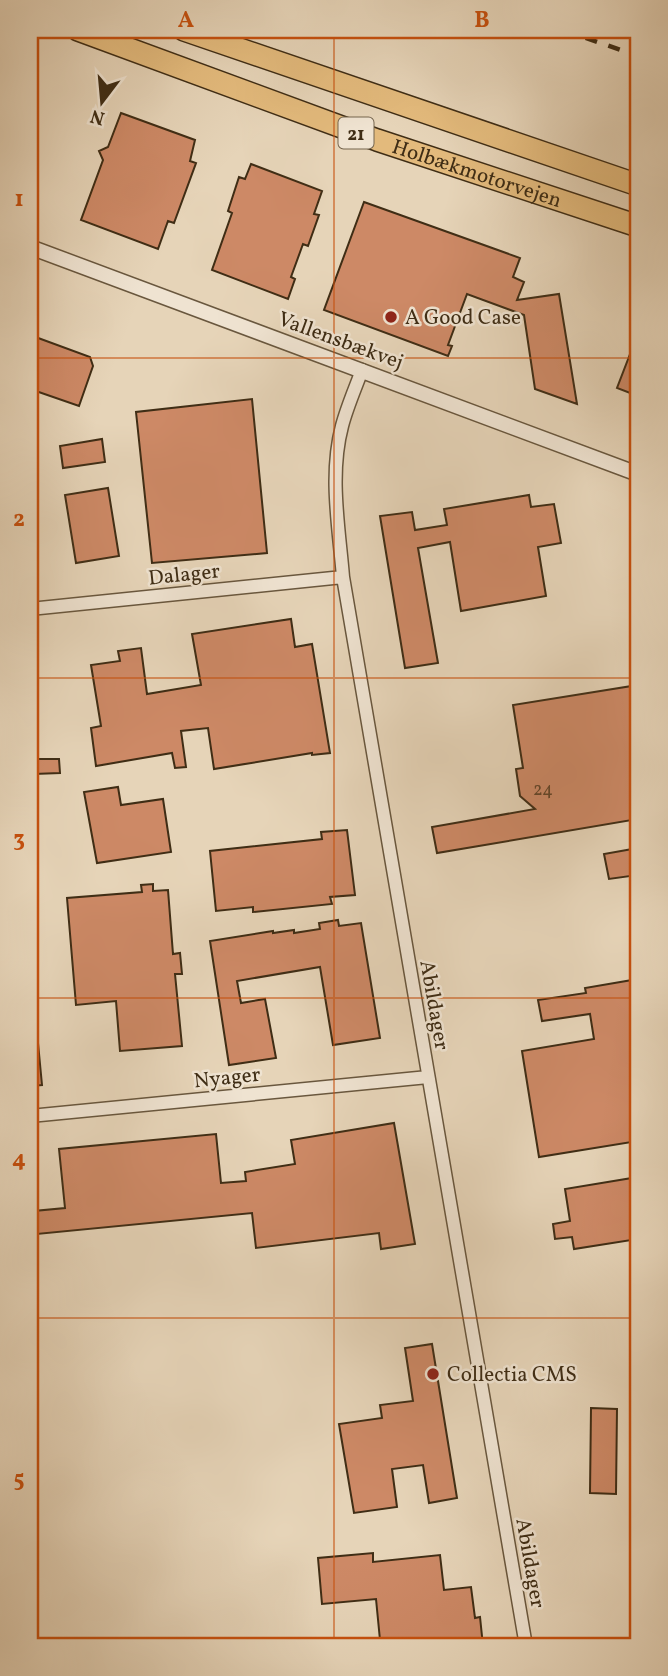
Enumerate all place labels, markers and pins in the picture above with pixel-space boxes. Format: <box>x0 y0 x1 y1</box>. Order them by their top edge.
place label: A Good Case <box>405 304 521 333</box>
marker: A Good Case <box>383 309 399 325</box>
place label: Collectia CMS <box>447 1361 577 1390</box>
marker: Collectia CMS <box>425 1366 441 1382</box>

